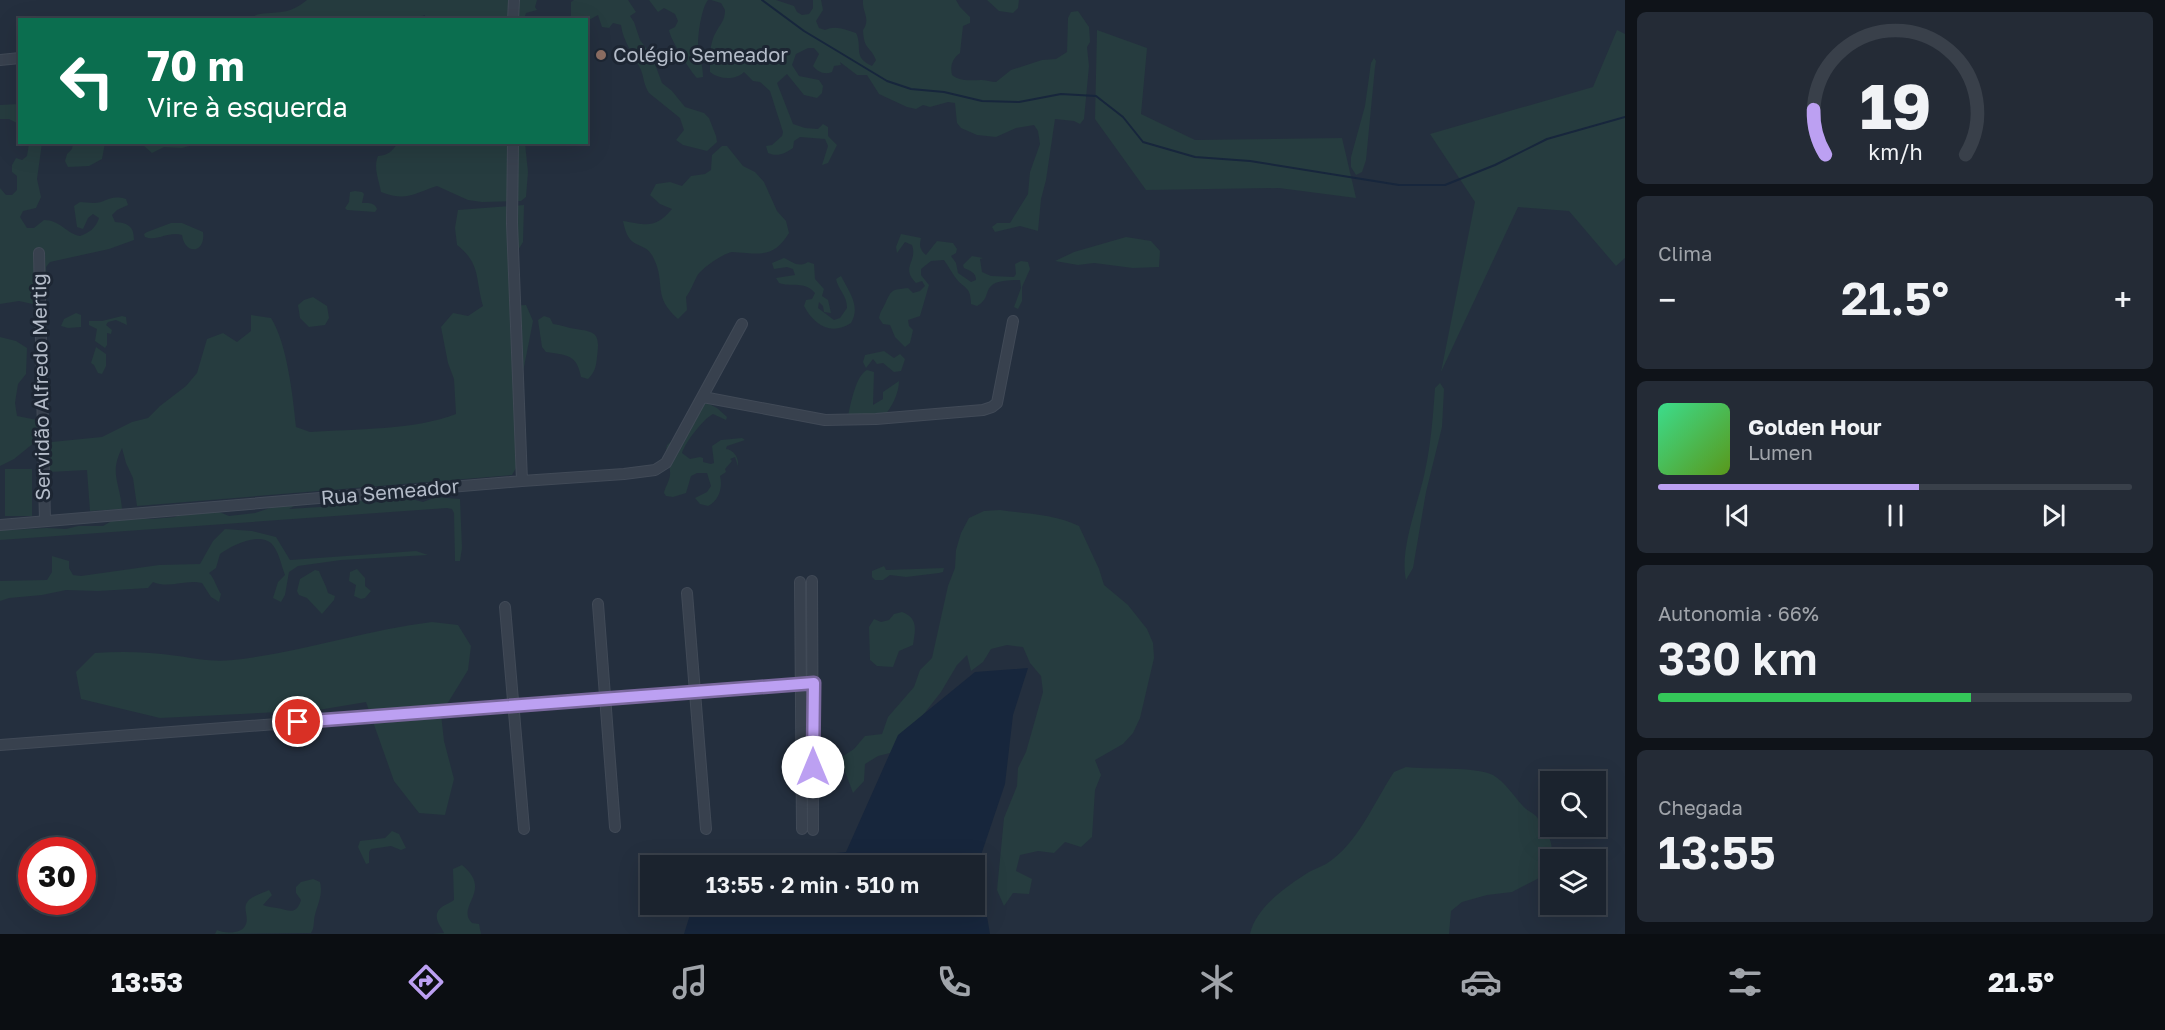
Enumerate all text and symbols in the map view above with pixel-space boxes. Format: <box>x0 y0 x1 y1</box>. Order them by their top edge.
text: 70 m <box>147 40 244 90</box>
icon: left <box>48 42 126 120</box>
place label: Colégio Semeador <box>613 42 788 66</box>
marker: Colégio Semeador <box>594 48 608 62</box>
text: 19 <box>1859 68 1931 143</box>
text: Vire à esquerda <box>147 91 348 123</box>
text: km/h <box>1868 140 1922 166</box>
text: Clima <box>1658 241 1712 265</box>
text: 21.5° <box>1841 271 1949 325</box>
street label: Servidão Alfredo Mertig <box>26 273 54 501</box>
text: − <box>1658 280 1676 319</box>
text: + <box>2114 280 2132 319</box>
text: Golden Hour <box>1748 413 1882 440</box>
text: Lumen <box>1748 440 1813 464</box>
street label: Rua Semeador <box>320 473 460 509</box>
icon: previous <box>1721 499 1754 532</box>
icon: pause <box>1879 499 1912 532</box>
icon: next <box>2037 499 2070 532</box>
text: Autonomia · 66% <box>1658 601 1819 625</box>
text: 330 km <box>1658 631 1818 685</box>
pin <box>272 696 323 747</box>
icon: arrive <box>281 705 314 738</box>
position arrow <box>781 735 845 799</box>
map controls <box>1540 771 1606 915</box>
button: search <box>1540 771 1606 837</box>
text: Chegada <box>1658 795 1743 819</box>
text: 13:55 <box>1658 825 1776 879</box>
speed limit sign: 30 <box>18 837 96 915</box>
button: layers <box>1540 849 1606 915</box>
text: 13:55 · 2 min · 510 m <box>706 871 919 898</box>
icon: directions <box>405 961 447 1003</box>
icon: music <box>669 961 711 1003</box>
icon: phone <box>933 961 975 1003</box>
icon: climate <box>1196 961 1238 1003</box>
icon: car <box>1460 961 1502 1003</box>
icon: filters <box>1724 961 1766 1003</box>
text: 13:53 <box>111 966 183 998</box>
text: 21.5° <box>1988 966 2054 998</box>

